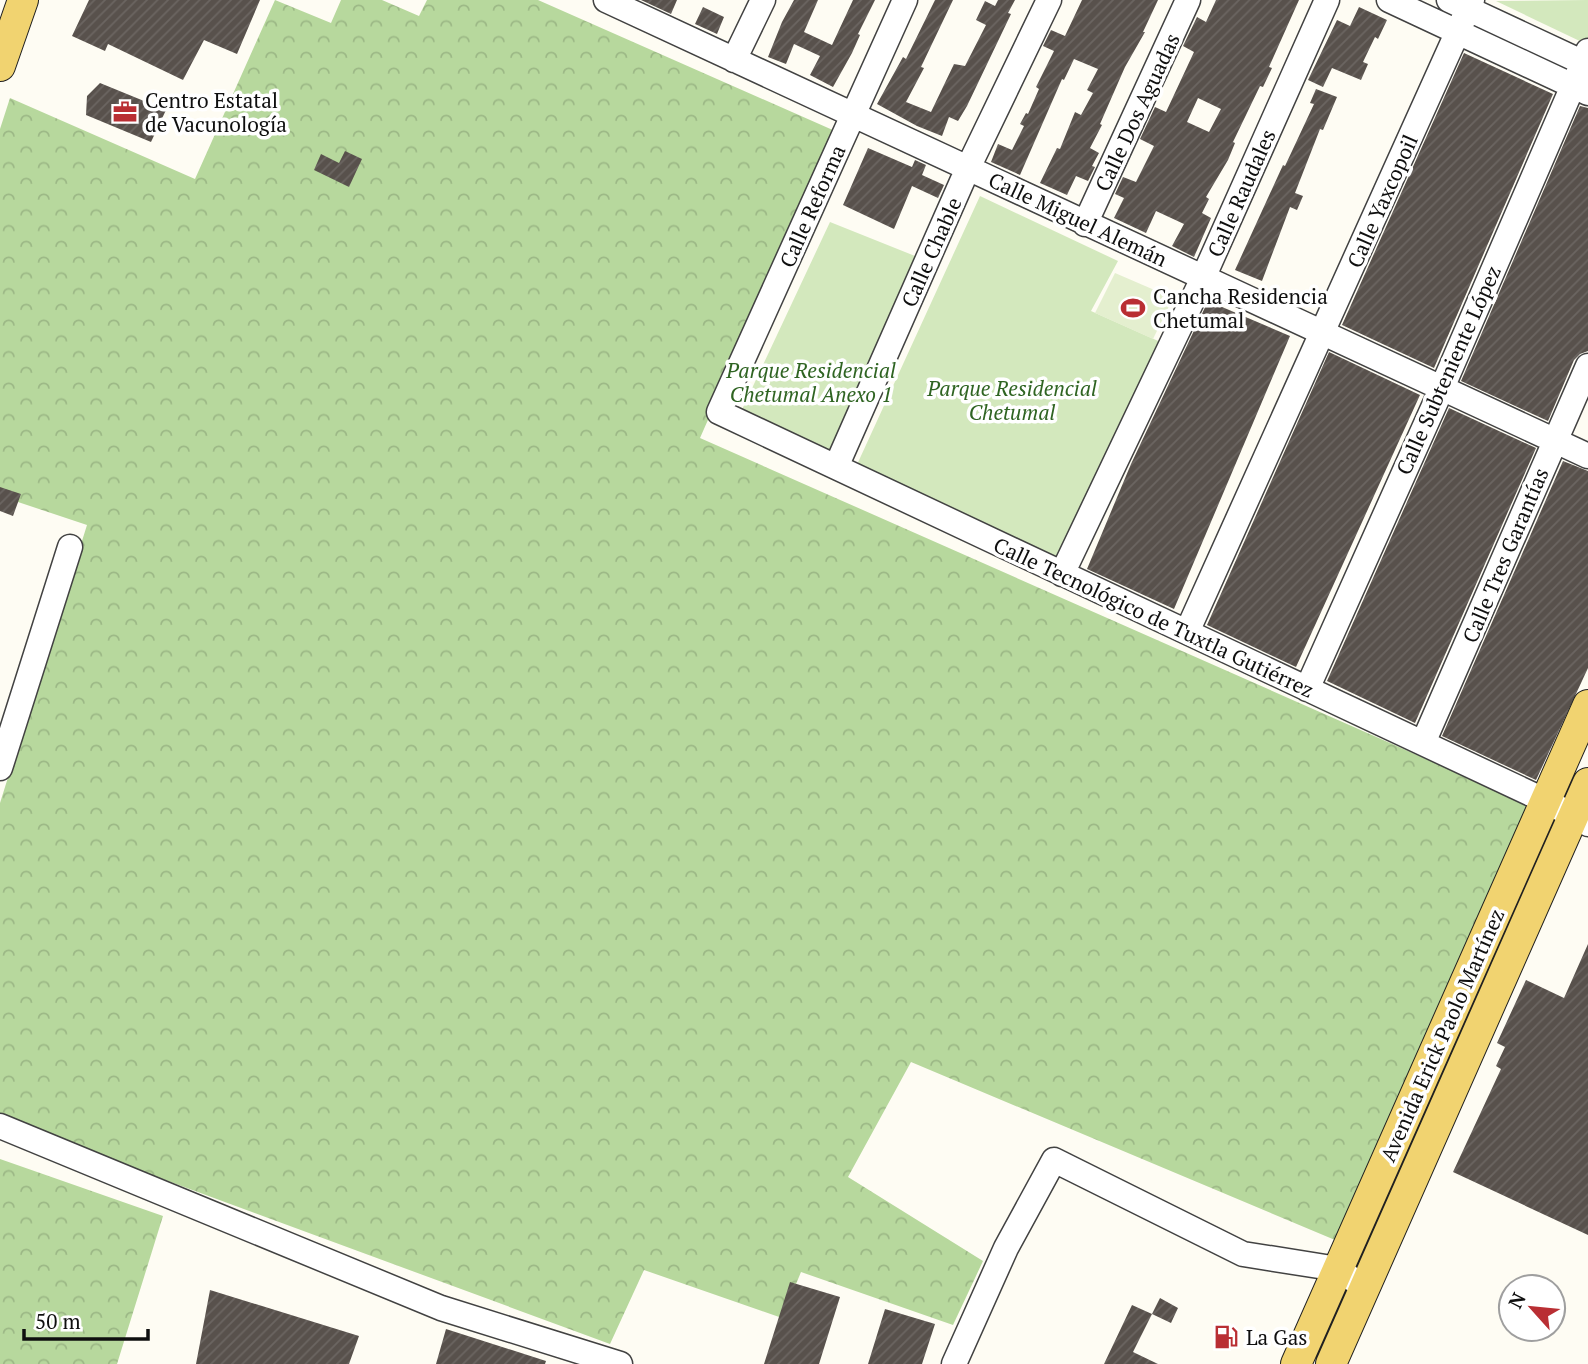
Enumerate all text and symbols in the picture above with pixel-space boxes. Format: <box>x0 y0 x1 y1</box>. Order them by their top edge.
street label: Calle Dos Aguadas <box>1088 28 1186 196</box>
place label: Centro Estatal de Vacunología <box>145 86 287 138</box>
office icon: Centro Estatal de Vacunología <box>111 98 139 126</box>
street label: Calle Raudales <box>1200 125 1282 261</box>
street label: Calle Yaxcopoil <box>1340 130 1424 272</box>
street label: Calle Reforma <box>773 140 852 272</box>
street label: Calle Miguel Alemán <box>984 165 1172 273</box>
street label: Calle Chable <box>894 193 968 311</box>
street label: Calle Subteniente López <box>1389 261 1507 479</box>
place label: Cancha Residencia Chetumal <box>1153 282 1328 334</box>
sports icon: Cancha Residencia Chetumal <box>1119 294 1147 322</box>
park label: Parque Residencial Chetumal Anexo 1 <box>725 356 896 408</box>
park label: Parque Residencial Chetumal <box>926 374 1097 426</box>
street label: Calle Tres Garantías <box>1455 463 1555 647</box>
street label: Calle Tecnológico de Tuxtla Gutiérrez <box>989 530 1319 704</box>
street label: Avenida Erick Paolo Martínez <box>1373 904 1511 1166</box>
north arrow <box>1497 1273 1567 1343</box>
text: N <box>1502 1287 1531 1312</box>
scale bar <box>24 1298 149 1342</box>
text: 50 m <box>35 1307 81 1335</box>
fuel station icon: La Gas <box>1212 1323 1240 1351</box>
place label: La Gas <box>1246 1323 1307 1351</box>

